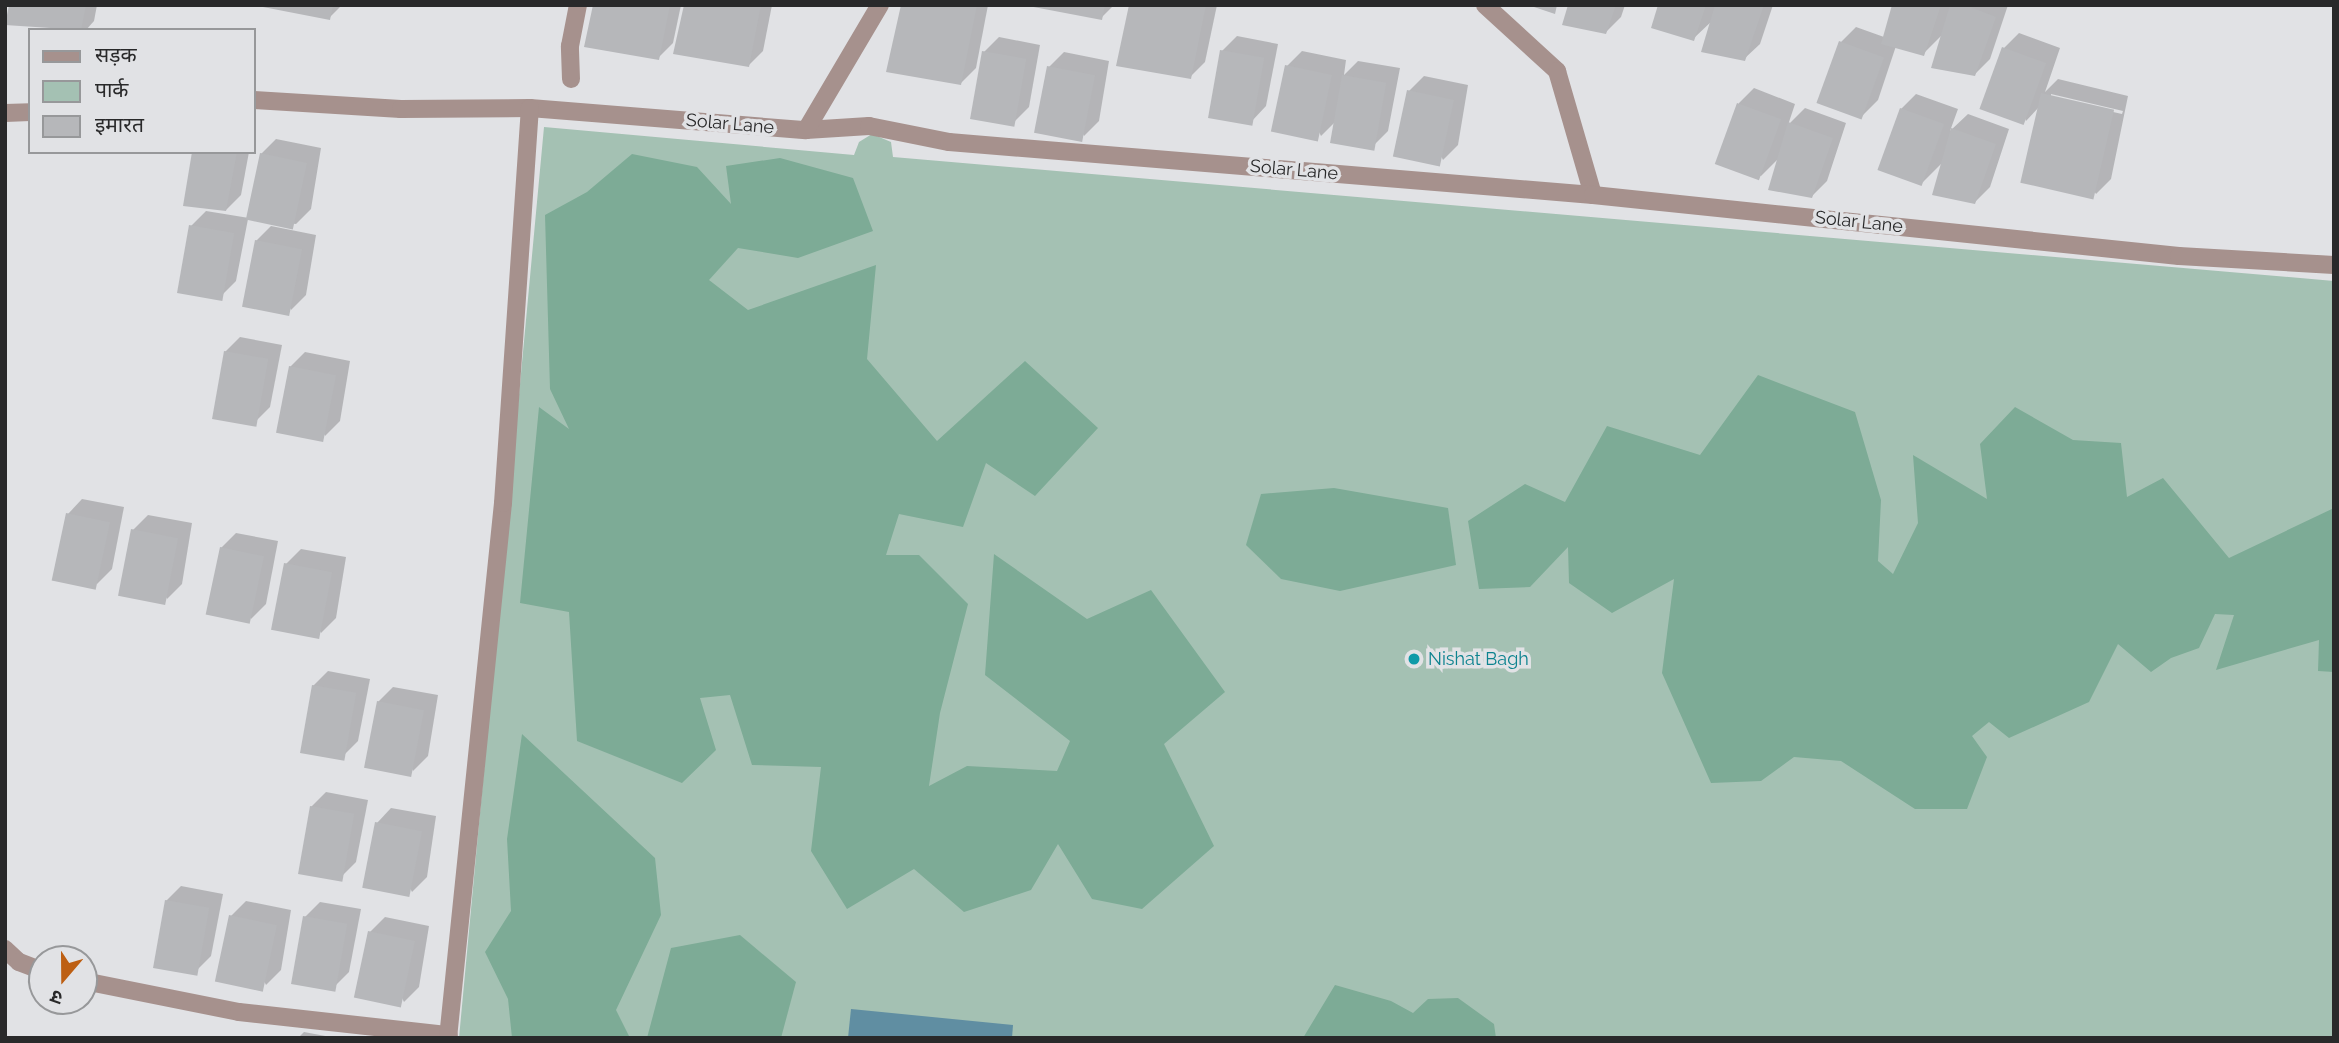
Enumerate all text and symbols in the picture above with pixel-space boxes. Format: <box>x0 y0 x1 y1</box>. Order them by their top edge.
legend <box>28 28 256 154</box>
text: सड़क <box>95 42 137 67</box>
text: पार्क <box>95 77 129 102</box>
street label: Solar Lane <box>685 109 775 139</box>
text: इमारत <box>95 112 144 137</box>
street label: Solar Lane <box>1249 155 1339 185</box>
street label: Solar Lane <box>1814 207 1904 237</box>
place label: Nishat Bagh <box>1428 648 1529 670</box>
marker: Nishat Bagh <box>1406 651 1422 667</box>
north arrow <box>28 945 98 1015</box>
text: उ <box>48 986 65 1010</box>

